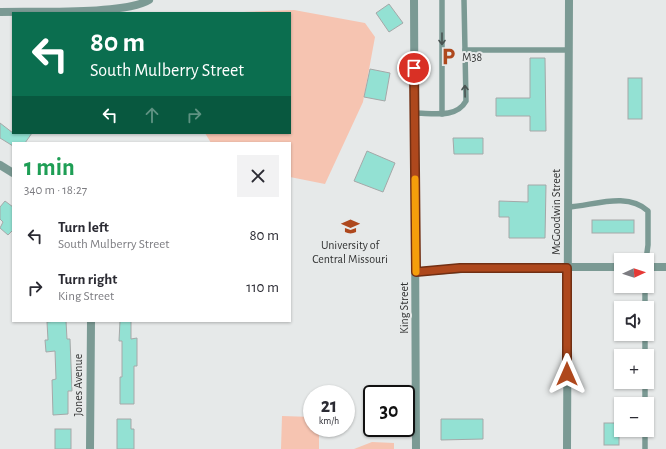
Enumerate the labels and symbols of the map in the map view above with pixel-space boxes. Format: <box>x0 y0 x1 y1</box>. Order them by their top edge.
one-way arrow <box>438 32 446 45</box>
parking icon: M38 <box>439 47 459 67</box>
pin <box>397 51 431 85</box>
place label: M38 <box>462 51 482 63</box>
one-way arrow <box>462 85 469 98</box>
street label: McGoodwin Street <box>550 169 562 255</box>
school or university icon: University of Central Missouri <box>340 216 360 236</box>
place label: University of Central Missouri <box>312 239 388 265</box>
north arrow <box>614 253 654 293</box>
street label: King Street <box>398 282 410 334</box>
position arrow <box>546 353 588 395</box>
street label: Jones Avenue <box>72 354 84 416</box>
speed limit sign: 30 <box>363 385 415 437</box>

